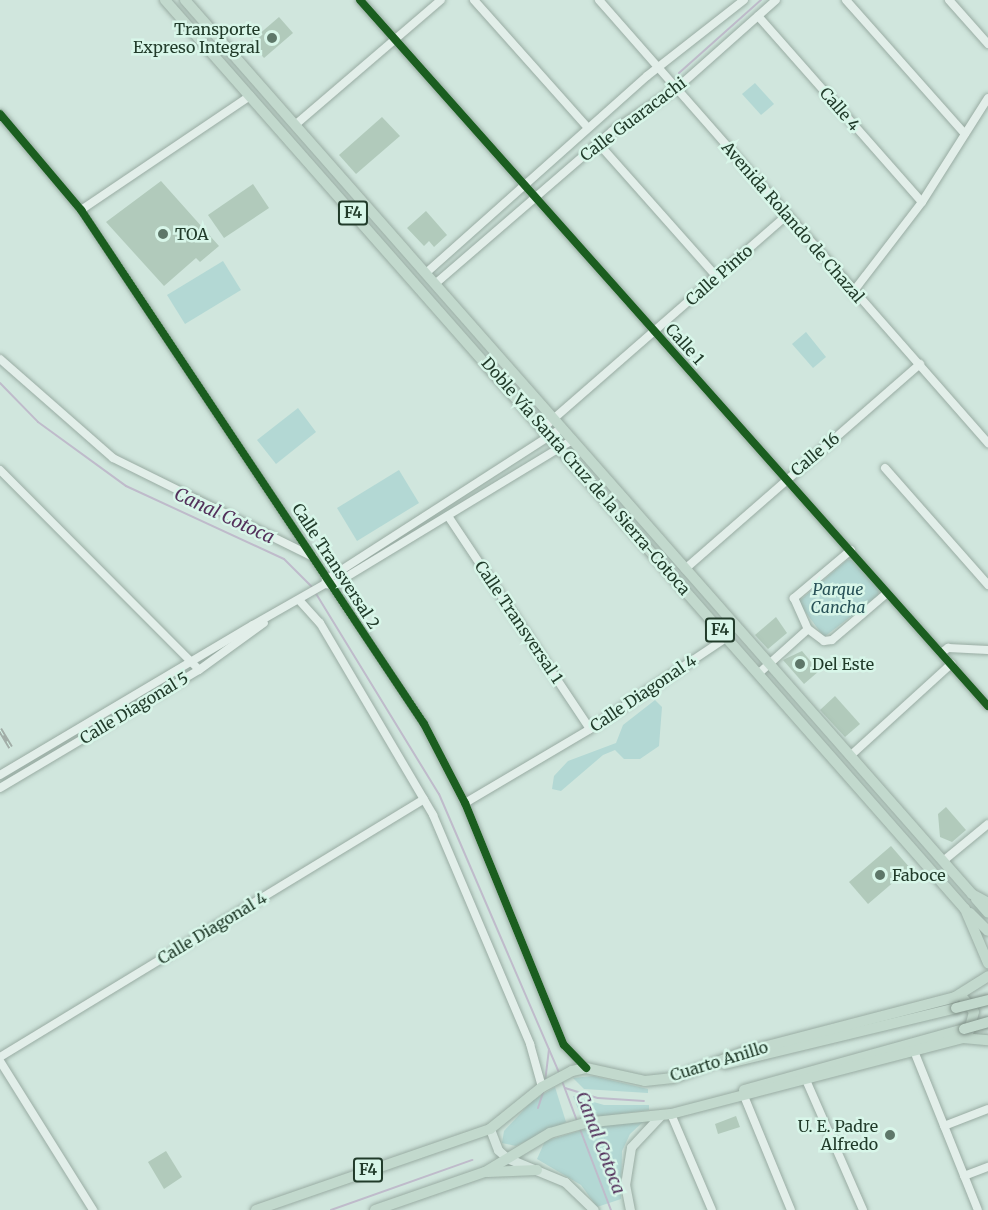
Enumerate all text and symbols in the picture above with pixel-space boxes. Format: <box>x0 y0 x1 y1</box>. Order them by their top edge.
place label: Transporte Expreso Integral <box>133 19 260 57</box>
marker: Transporte Expreso Integral <box>265 31 279 45</box>
street label: Calle Guaracachi <box>576 73 690 165</box>
street label: Calle 4 <box>816 83 864 135</box>
street label: Avenida Rolando de Chazal <box>718 138 868 306</box>
road number: F4 <box>336 201 370 225</box>
place label: TOA <box>175 224 209 244</box>
marker: TOA <box>156 227 170 241</box>
street label: Calle Pinto <box>682 241 756 309</box>
street label: Calle 1 <box>662 320 708 368</box>
street label: Doble Vía Santa Cruz de la Sierra-Cotoca <box>478 353 694 599</box>
street label: Calle 16 <box>787 428 843 480</box>
water label: Canal Cotoca <box>170 483 278 549</box>
street label: Calle Transversal 2 <box>288 500 384 632</box>
street label: Calle Transversal 1 <box>471 557 567 687</box>
park label: Parque Cancha <box>811 579 865 617</box>
road number: F4 <box>704 618 736 642</box>
street label: Calle Diagonal 4 <box>586 650 700 736</box>
place label: Del Este <box>812 654 874 674</box>
marker: Del Este <box>793 657 807 671</box>
street label: Calle Diagonal 5 <box>76 668 192 748</box>
place label: Faboce <box>892 865 946 885</box>
marker: Faboce <box>873 868 887 882</box>
street label: Calle Diagonal 4 <box>154 888 270 968</box>
street label: Cuarto Anillo <box>668 1037 770 1085</box>
water label: Canal Cotoca <box>571 1089 629 1197</box>
place label: U. E. Padre Alfredo <box>798 1116 878 1154</box>
marker: U. E. Padre Alfredo <box>883 1128 897 1142</box>
road number: F4 <box>352 1158 385 1182</box>

